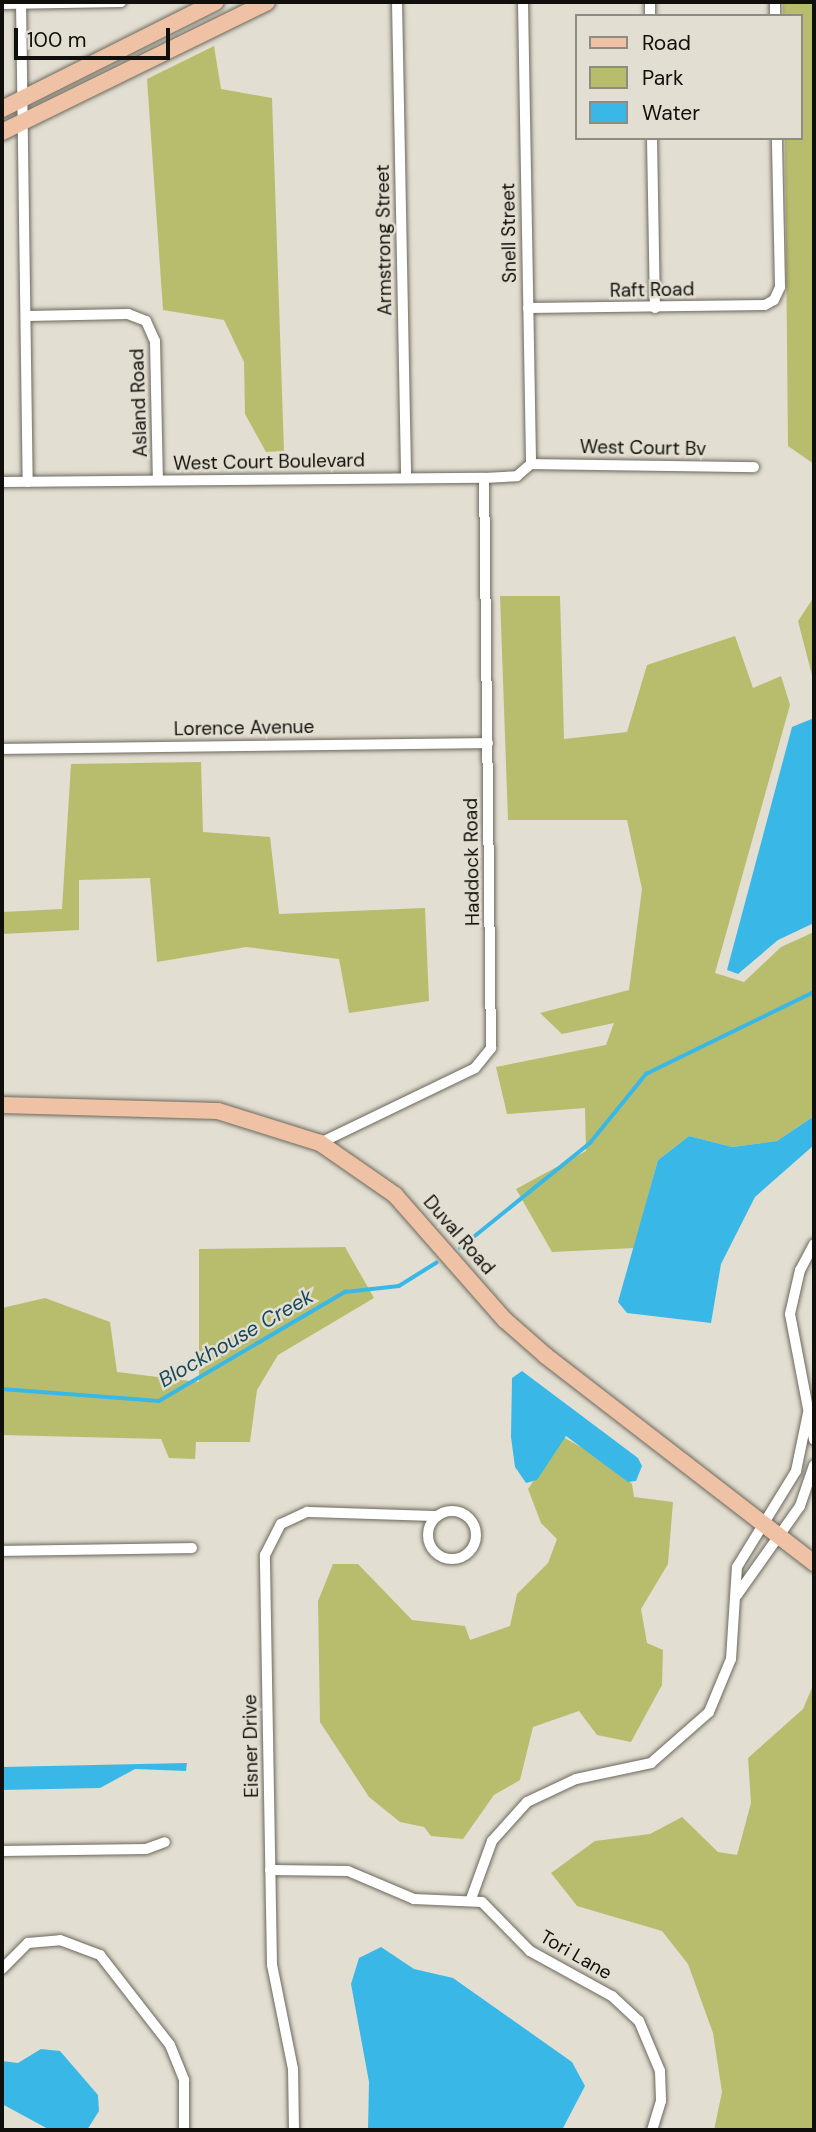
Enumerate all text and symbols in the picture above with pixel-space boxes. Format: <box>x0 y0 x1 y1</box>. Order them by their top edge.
scale bar <box>18 14 173 58</box>
legend <box>574 14 802 140</box>
text: 100 m <box>27 26 87 54</box>
text: Road <box>642 29 691 57</box>
text: Park <box>642 64 683 92</box>
text: Water <box>642 99 700 127</box>
street label: Armstrong Street <box>371 164 397 316</box>
street label: Snell Street <box>497 183 521 283</box>
street label: Raft Road <box>610 278 694 302</box>
street label: Asland Road <box>126 348 152 458</box>
street label: West Court Bv <box>580 435 706 461</box>
street label: West Court Boulevard <box>173 449 365 475</box>
street label: Lorence Avenue <box>174 715 314 741</box>
street label: Haddock Road <box>459 798 485 926</box>
street label: Duval Road <box>418 1191 500 1279</box>
water label: Blockhouse Creek <box>154 1283 318 1393</box>
street label: Eisner Drive <box>239 1694 263 1798</box>
street label: Tori Lane <box>536 1925 616 1985</box>

